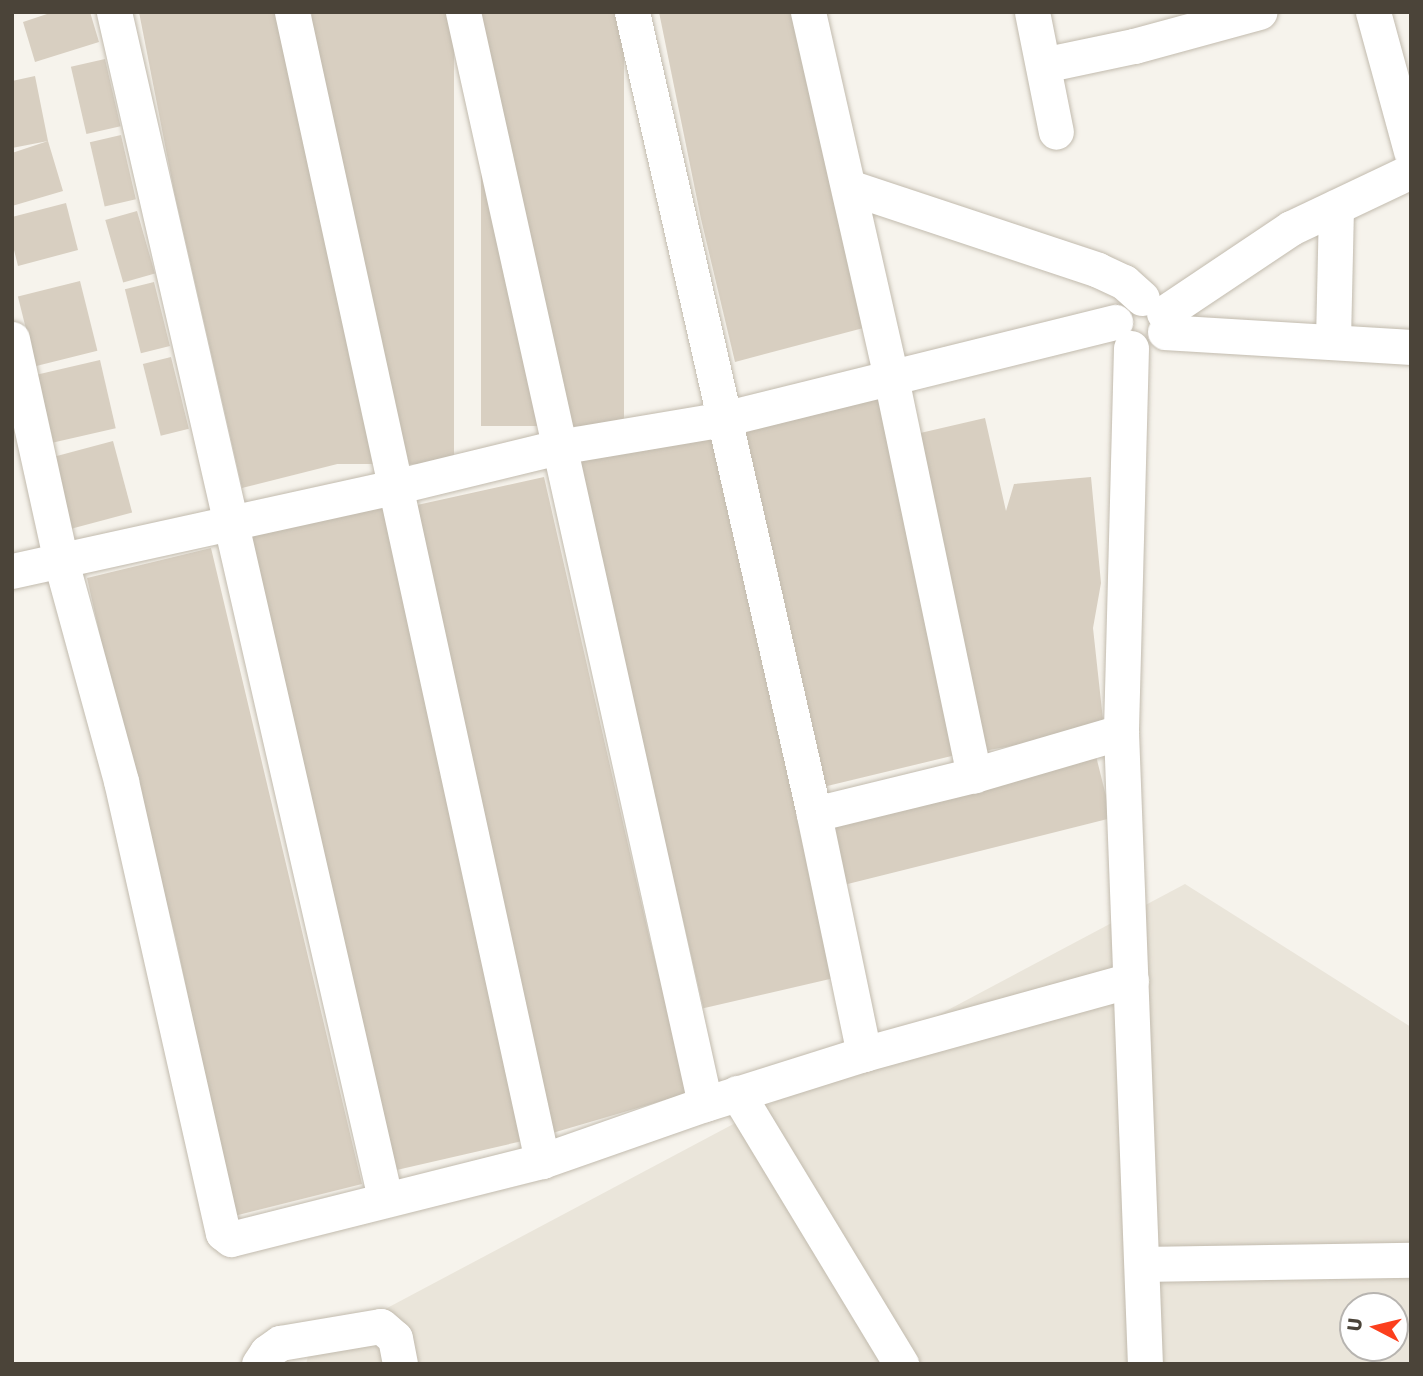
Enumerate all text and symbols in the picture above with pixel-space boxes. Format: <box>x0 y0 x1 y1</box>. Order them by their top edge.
north arrow <box>1339 1292 1409 1362</box>
text: U <box>1340 1316 1369 1333</box>

